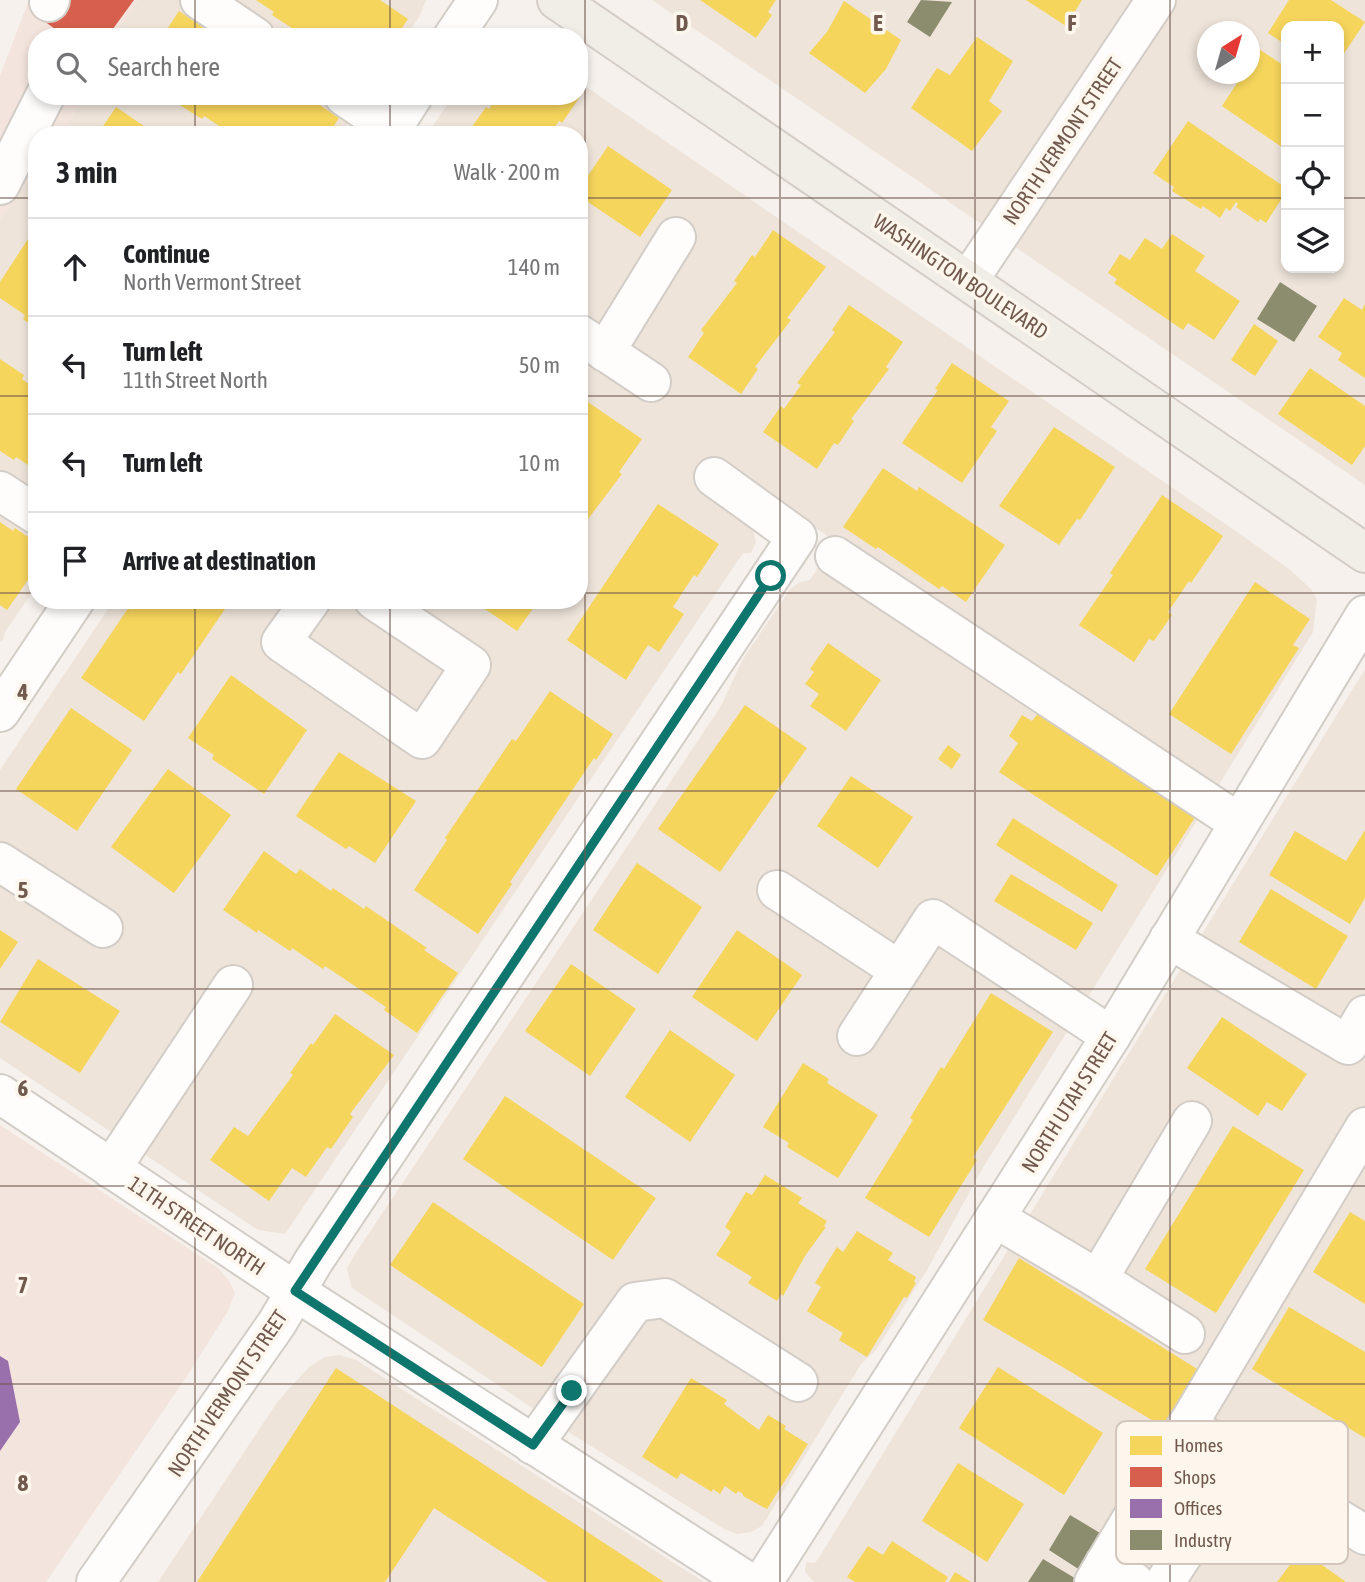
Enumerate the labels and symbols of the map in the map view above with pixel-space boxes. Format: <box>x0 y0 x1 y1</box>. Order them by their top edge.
text: D <box>676 10 689 36</box>
text: E <box>873 10 883 36</box>
text: F <box>1067 10 1077 36</box>
north arrow <box>1197 21 1260 84</box>
street label: NORTH VERMONT STREET <box>997 53 1127 229</box>
street label: WASHINGTON BOULEVARD <box>869 209 1053 343</box>
route start <box>755 560 786 591</box>
text: 4 <box>17 679 29 705</box>
text: 5 <box>18 877 29 903</box>
street label: NORTH UTAH STREET <box>1016 1027 1122 1177</box>
text: 6 <box>18 1075 29 1101</box>
street label: 11TH STREET NORTH <box>124 1171 270 1279</box>
text: 7 <box>18 1272 28 1298</box>
street label: NORTH VERMONT STREET <box>162 1305 292 1481</box>
route end <box>556 1375 587 1406</box>
legend <box>1116 1421 1348 1564</box>
text: Homes <box>1174 1434 1223 1456</box>
text: Shops <box>1174 1466 1216 1488</box>
text: 8 <box>18 1470 29 1496</box>
text: Offices <box>1174 1497 1222 1519</box>
text: Industry <box>1174 1529 1232 1551</box>

